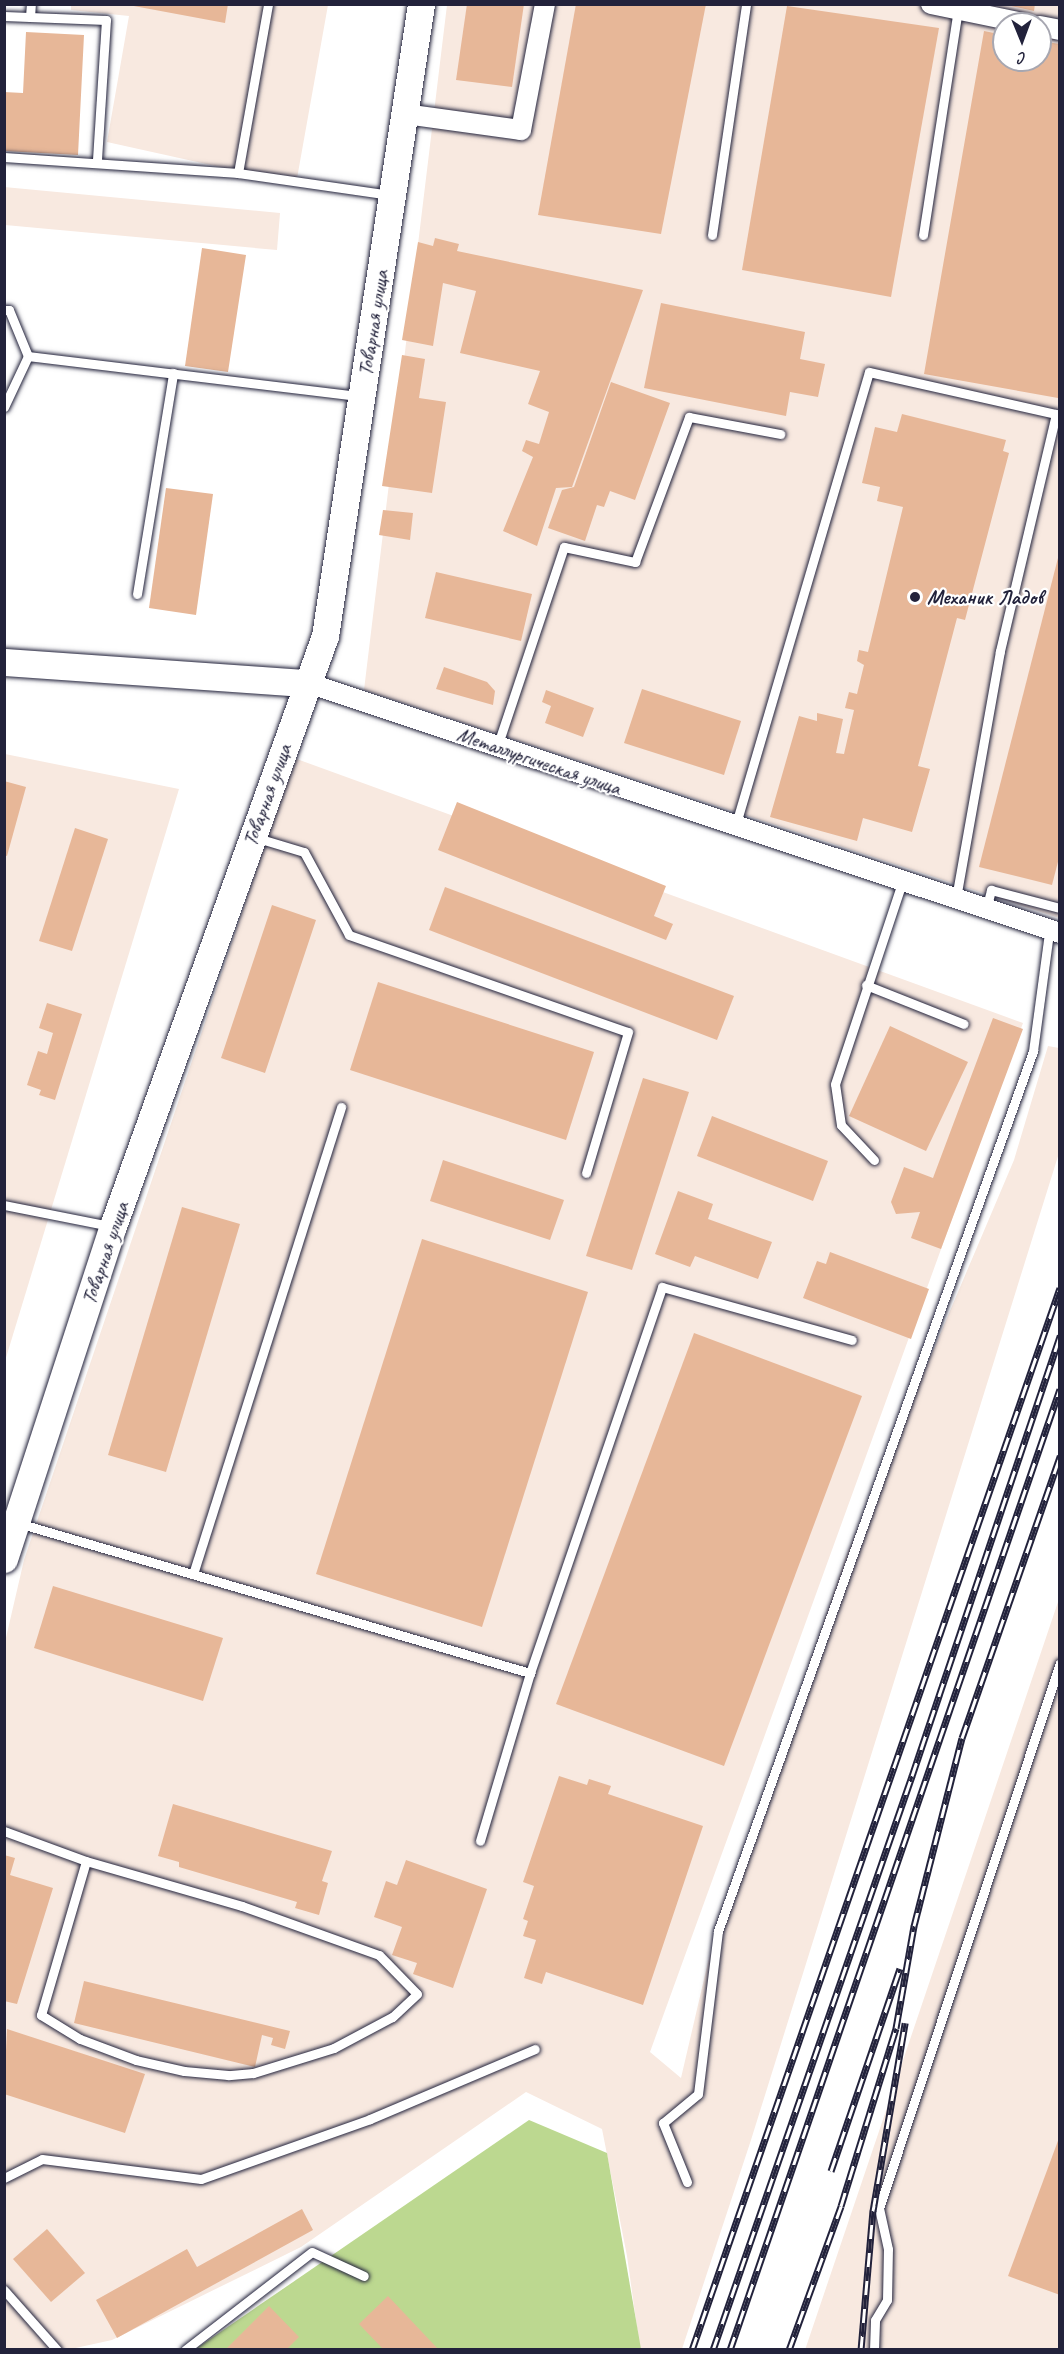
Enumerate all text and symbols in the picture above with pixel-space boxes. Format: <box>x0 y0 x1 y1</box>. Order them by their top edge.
north arrow <box>992 12 1052 72</box>
text: С <box>1018 48 1026 68</box>
street label: Товарная улица <box>352 268 394 378</box>
place label: Механик Ладов <box>927 584 1043 610</box>
marker: Механик Ладов <box>908 590 922 604</box>
street label: Металлургическая улица <box>453 721 625 801</box>
street label: Товарная улица <box>237 740 297 850</box>
street label: Товарная улица <box>76 1198 134 1308</box>

